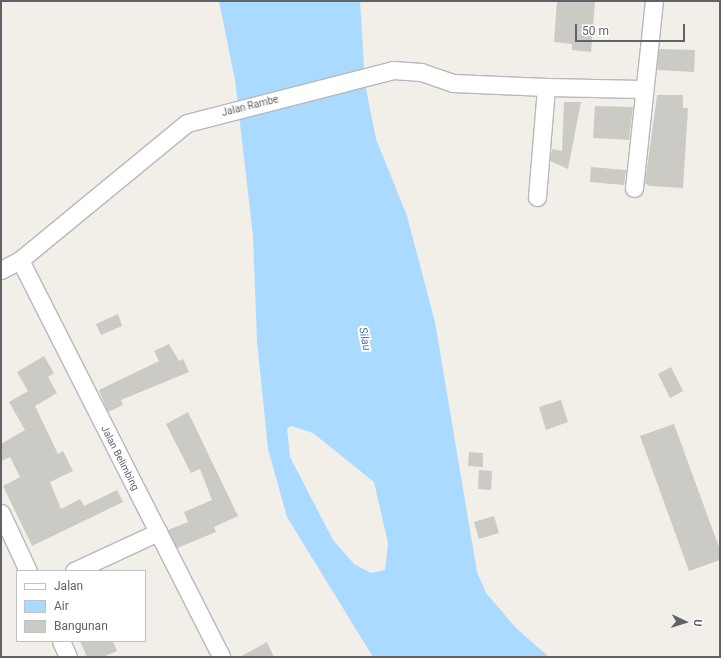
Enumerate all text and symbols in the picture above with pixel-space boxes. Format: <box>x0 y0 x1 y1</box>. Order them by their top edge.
scale bar <box>577 16 687 42</box>
text: 50 m <box>582 24 609 38</box>
street label: Jalan Rambe <box>220 93 280 119</box>
water label: Silau <box>355 326 373 352</box>
street label: Jalan Belimbing <box>98 424 142 492</box>
legend <box>16 570 146 642</box>
text: Jalan <box>54 579 83 593</box>
text: Air <box>54 599 69 613</box>
north arrow <box>665 602 705 642</box>
text: Bangunan <box>54 619 108 633</box>
text: U <box>691 619 704 627</box>

